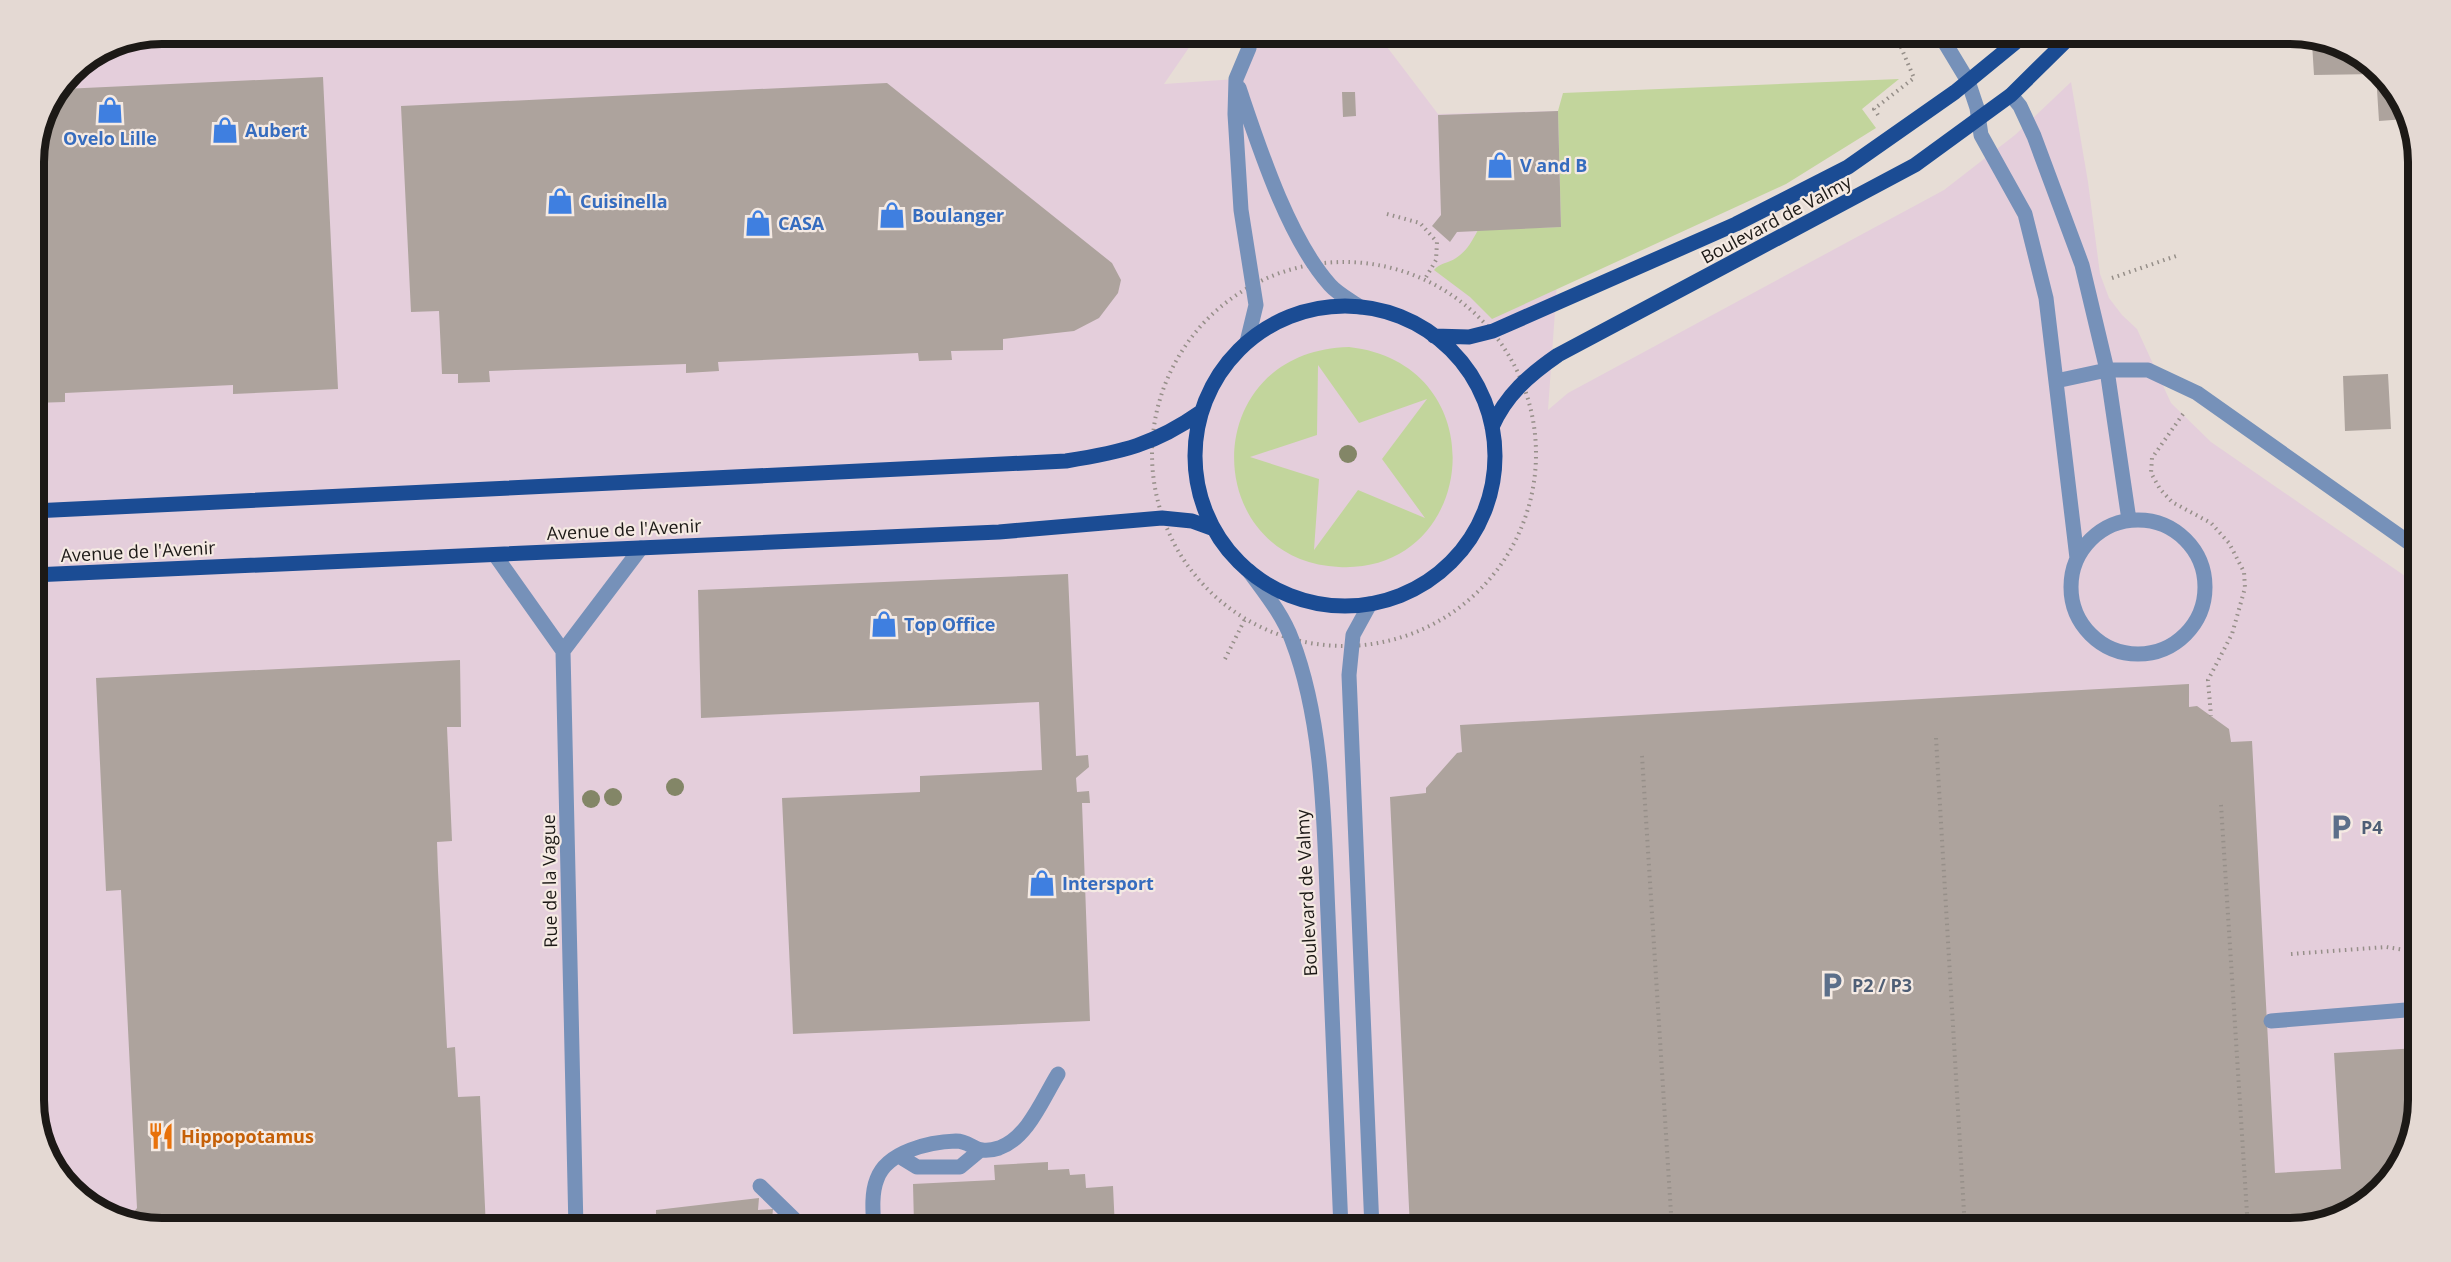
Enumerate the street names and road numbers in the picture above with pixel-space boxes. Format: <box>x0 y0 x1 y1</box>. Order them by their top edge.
street label: Boulevard de Valmy <box>1697 169 1856 269</box>
street label: Avenue de l'Avenir <box>546 513 703 545</box>
street label: Avenue de l'Avenir <box>60 535 217 567</box>
street label: Boulevard de Valmy <box>1290 808 1322 977</box>
street label: Rue de la Vague <box>536 814 562 948</box>

